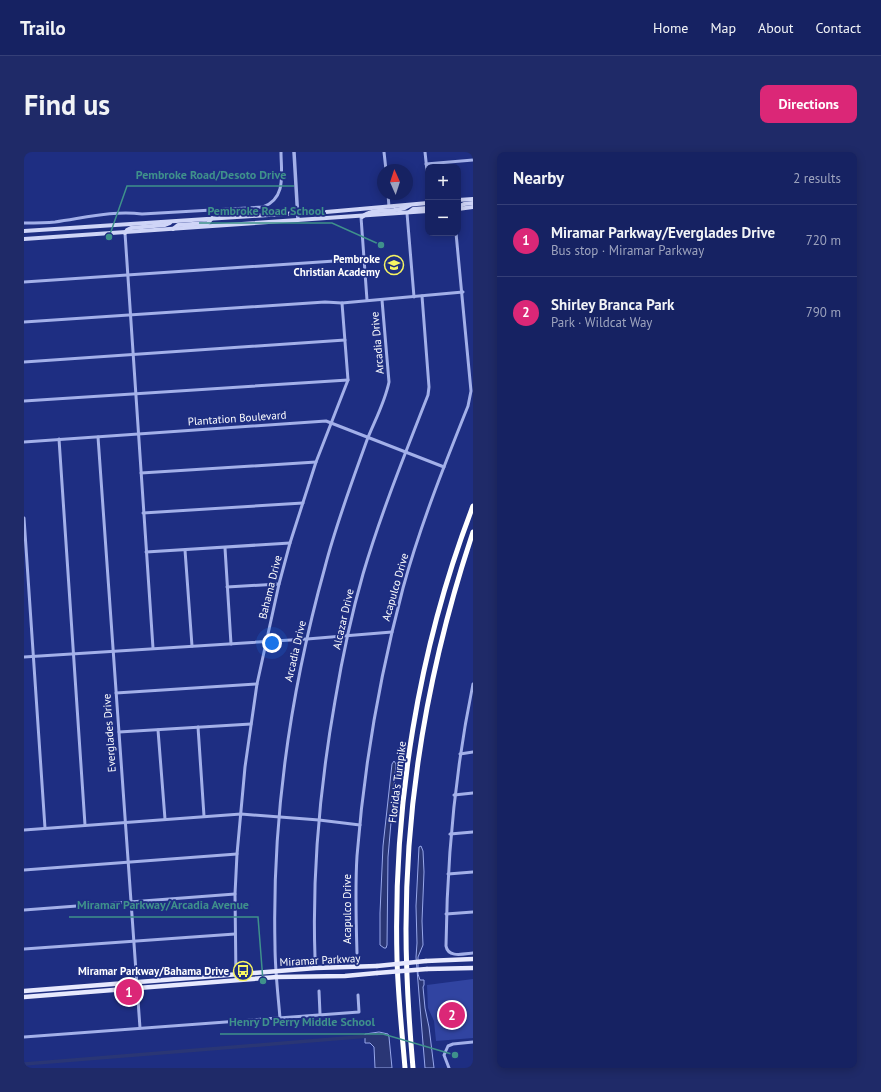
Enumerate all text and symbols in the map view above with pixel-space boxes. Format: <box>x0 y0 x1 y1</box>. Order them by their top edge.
text: Trailo <box>20 16 66 40</box>
text: Home <box>653 19 688 37</box>
text: Map <box>710 19 736 37</box>
text: About <box>758 19 794 37</box>
text: Contact <box>816 19 861 37</box>
button: Directions <box>760 85 857 123</box>
text: Find us <box>24 86 110 123</box>
callout: Pembroke Road/Desoto Drive <box>127 162 294 186</box>
north arrow <box>377 164 413 200</box>
map controls <box>425 164 461 236</box>
button: + <box>425 164 461 200</box>
text: Pembroke Road/Desoto Drive <box>136 167 286 182</box>
text: Nearby <box>513 167 564 189</box>
text: 2 results <box>793 170 841 187</box>
callout: Pembroke Road School <box>199 199 332 223</box>
button: − <box>425 200 461 236</box>
text: Pembroke Road School <box>207 203 325 218</box>
text: Miramar Parkway/Everglades Drive <box>551 223 775 242</box>
text: 1 <box>522 232 530 249</box>
text: 720 m <box>806 232 841 249</box>
text: Bus stop · Miramar Parkway <box>551 242 704 259</box>
place label: Pembroke Christian Academy <box>294 252 381 279</box>
school or university icon: Pembroke Christian Academy <box>383 254 405 276</box>
text: Shirley Branca Park <box>551 295 674 314</box>
text: 2 <box>522 304 530 321</box>
text: 790 m <box>806 304 841 321</box>
street label: Arcadia Drive <box>367 311 387 375</box>
text: Park · Wildcat Way <box>551 314 652 331</box>
street label: Plantation Boulevard <box>187 408 287 428</box>
street label: Acapulco Drive <box>379 551 411 623</box>
street label: Bahama Drive <box>255 553 285 620</box>
street label: Alcazar Drive <box>329 587 357 651</box>
street label: Arcadia Drive <box>281 619 309 683</box>
your location <box>262 633 282 653</box>
street label: Everglades Drive <box>99 693 119 773</box>
street label: Florida's Turnpike <box>385 740 409 824</box>
street label: Acapulco Drive <box>340 874 354 944</box>
callout: Miramar Parkway/Arcadia Avenue <box>69 893 258 917</box>
text: Miramar Parkway/Arcadia Avenue <box>77 897 249 912</box>
street label: Miramar Parkway <box>279 951 362 969</box>
bus stop icon: Miramar Parkway/Bahama Drive <box>232 960 254 982</box>
place label: Miramar Parkway/Bahama Drive <box>78 964 229 978</box>
pin: 1 <box>116 977 142 1007</box>
pin: 2 <box>439 1000 465 1030</box>
callout: Henry D Perry Middle School <box>220 1010 383 1034</box>
text: Henry D Perry Middle School <box>229 1014 375 1029</box>

